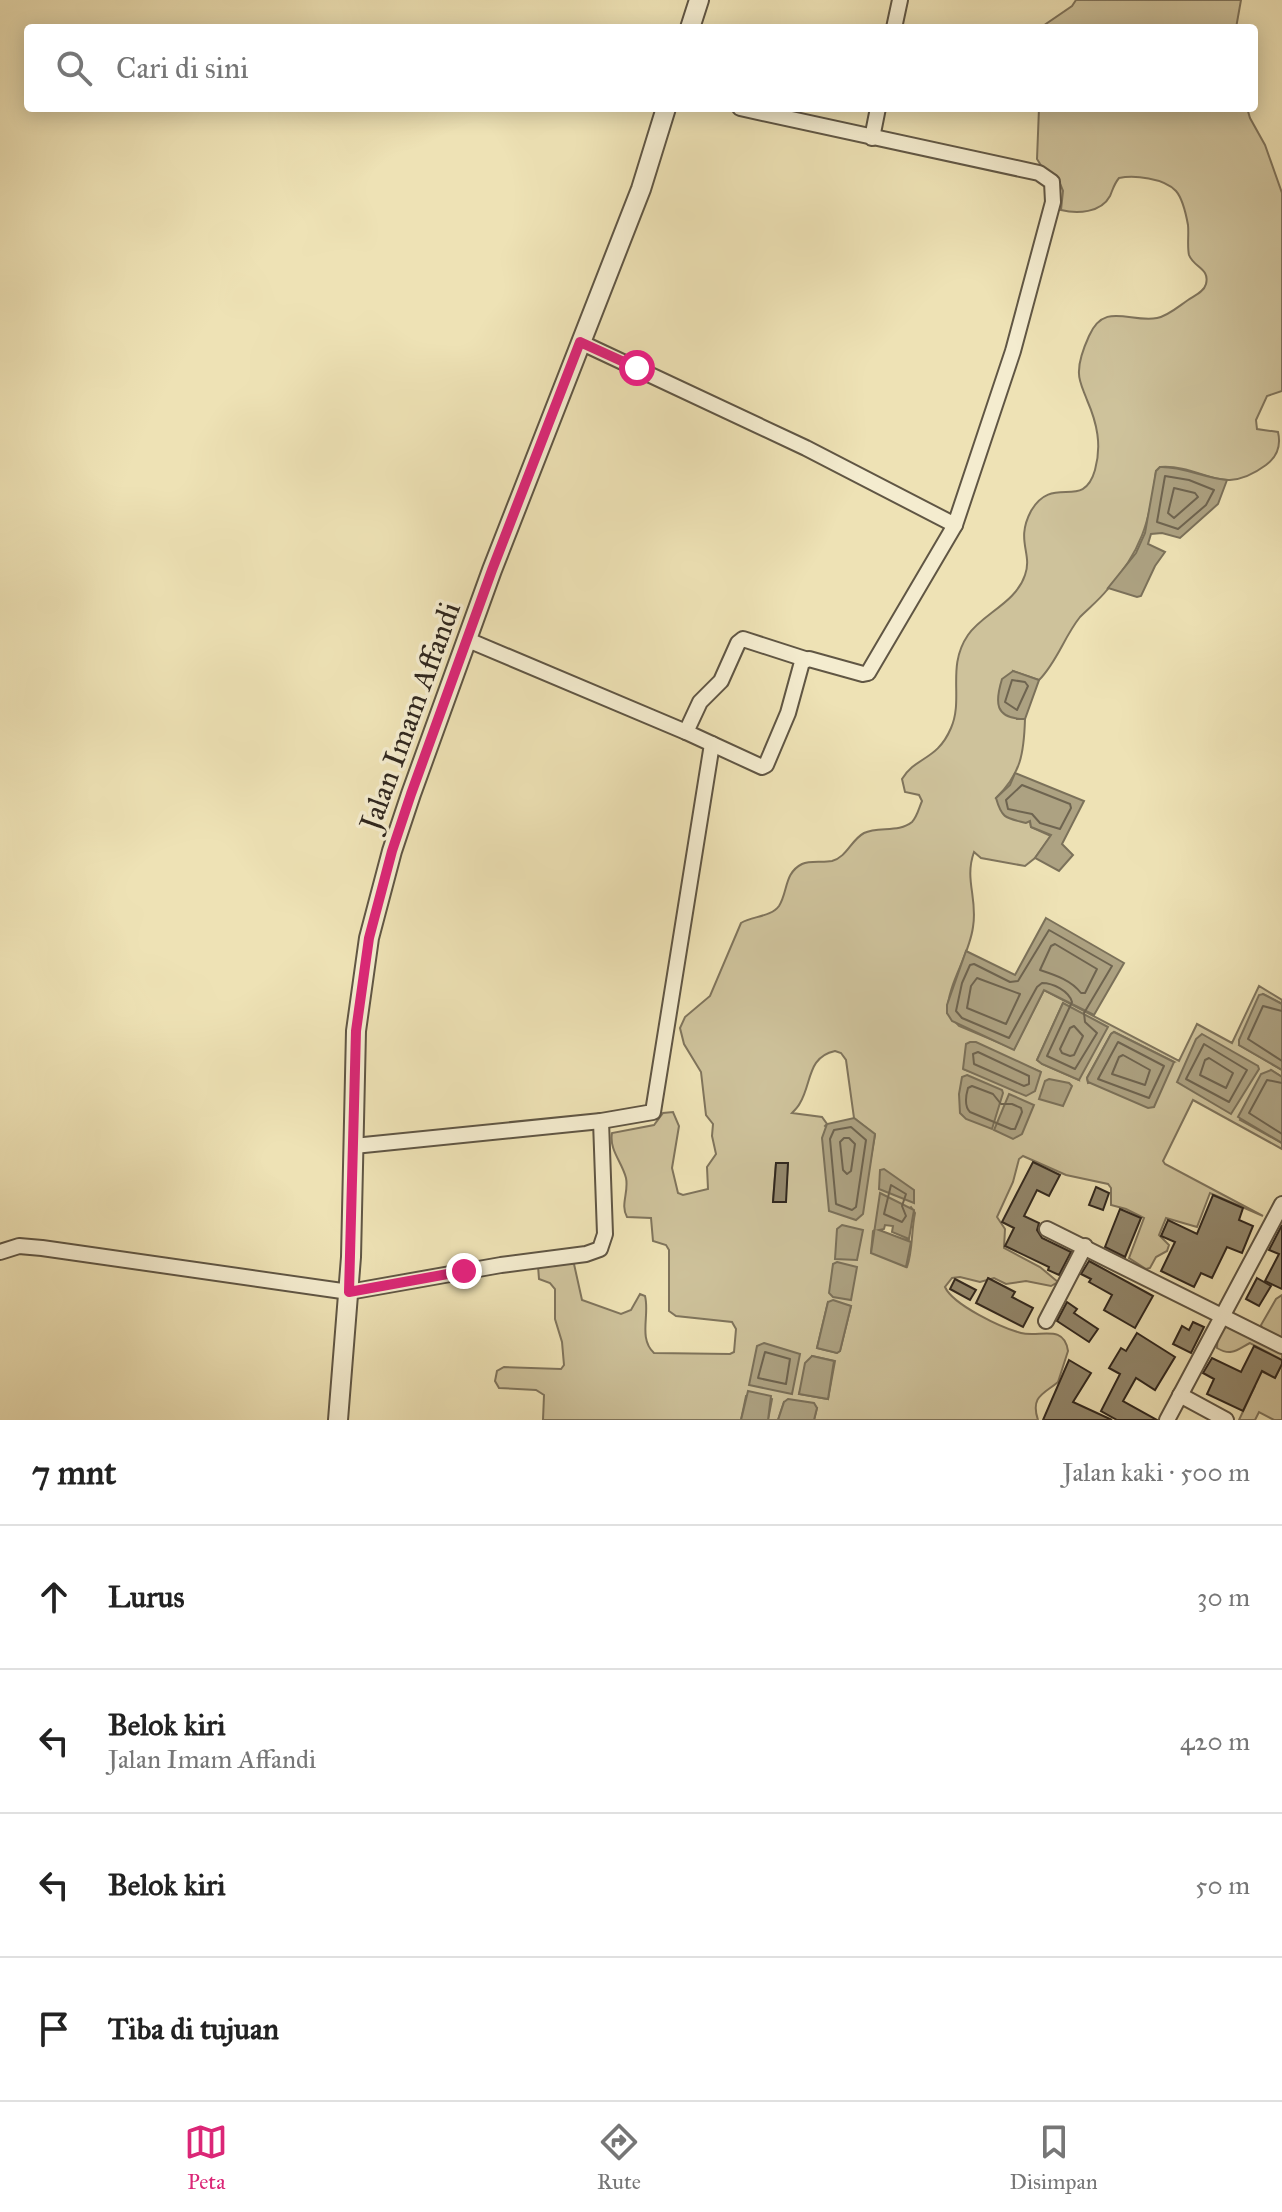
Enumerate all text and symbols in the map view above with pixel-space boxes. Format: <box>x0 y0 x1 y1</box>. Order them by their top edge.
search box <box>24 24 1258 112</box>
icon: search <box>52 46 96 90</box>
text: Cari di sini <box>116 50 249 86</box>
route start <box>619 350 655 386</box>
street label: Jalan Imam Affandi <box>351 597 468 838</box>
route end <box>446 1253 482 1289</box>
text: 7 mnt <box>32 1452 116 1493</box>
text: Jalan kaki · 500 m <box>1063 1456 1250 1488</box>
icon: ahead <box>32 1575 76 1619</box>
text: Lurus <box>108 1579 184 1615</box>
text: 30 m <box>1197 1581 1250 1613</box>
text: Belok kiri <box>108 1707 226 1743</box>
icon: left <box>32 1719 76 1763</box>
text: 420 m <box>1180 1725 1250 1757</box>
text: Jalan Imam Affandi <box>108 1743 316 1775</box>
icon: left <box>32 1863 76 1907</box>
text: Belok kiri <box>108 1867 226 1903</box>
text: 50 m <box>1195 1869 1250 1901</box>
icon: arrive <box>32 2007 76 2051</box>
text: Tiba di tujuan <box>108 2011 279 2047</box>
tab: Peta <box>184 2120 228 2195</box>
tab: Rute <box>597 2120 641 2195</box>
tab: Disimpan <box>1010 2120 1098 2195</box>

